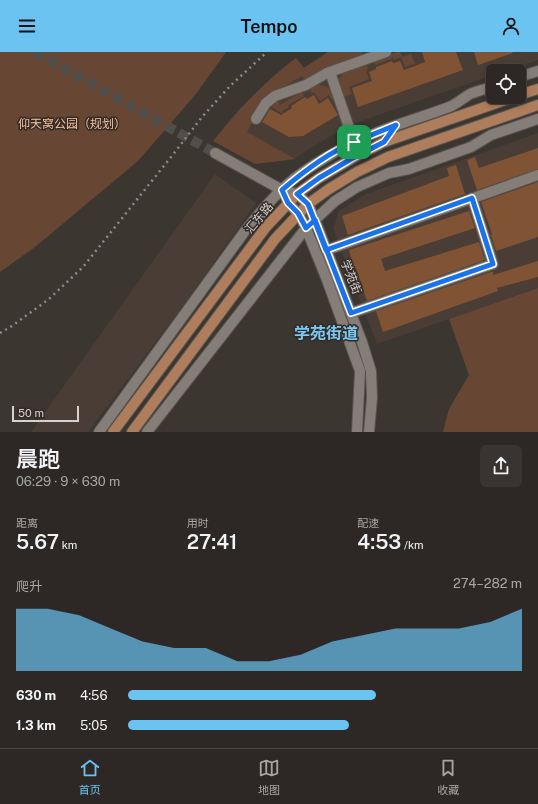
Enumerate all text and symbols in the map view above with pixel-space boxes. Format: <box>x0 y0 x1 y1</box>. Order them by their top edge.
icon: menu <box>16 15 38 37</box>
icon: person <box>500 15 522 37</box>
text: Tempo <box>241 16 297 37</box>
map controls <box>486 64 526 104</box>
button: locate <box>486 64 526 104</box>
park label: 仰天窝公园（规划） <box>18 117 126 131</box>
pin <box>337 125 371 159</box>
icon: arrive <box>343 131 365 153</box>
street label: 汇东路 <box>242 200 276 236</box>
street label: 学苑街 <box>338 258 364 296</box>
district label: 学苑街道 <box>294 324 358 343</box>
scale bar <box>12 404 79 423</box>
text: 50 m <box>18 407 44 419</box>
button: share <box>480 445 522 487</box>
text: 晨跑 <box>16 446 60 472</box>
text: 06:29 · 9 × 630 m <box>16 474 120 489</box>
text: 距离 <box>16 517 38 529</box>
text: 用时 <box>187 517 209 529</box>
text: 配速 <box>357 517 379 529</box>
text: 5.67 <box>16 530 59 554</box>
text: 27:41 <box>187 530 237 554</box>
text: 4:53 <box>357 530 401 554</box>
text: km <box>59 539 77 551</box>
text: /km <box>401 539 424 551</box>
text: 274–282 m <box>453 576 522 591</box>
text: 爬升 <box>16 579 42 594</box>
text: 630 m <box>16 688 56 703</box>
text: 4:56 <box>80 688 108 703</box>
text: 1.3 km <box>16 718 56 733</box>
text: 5:05 <box>80 718 108 733</box>
tab: 首页 <box>79 757 101 797</box>
tab: 地图 <box>258 757 280 797</box>
tab: 收藏 <box>437 757 459 797</box>

